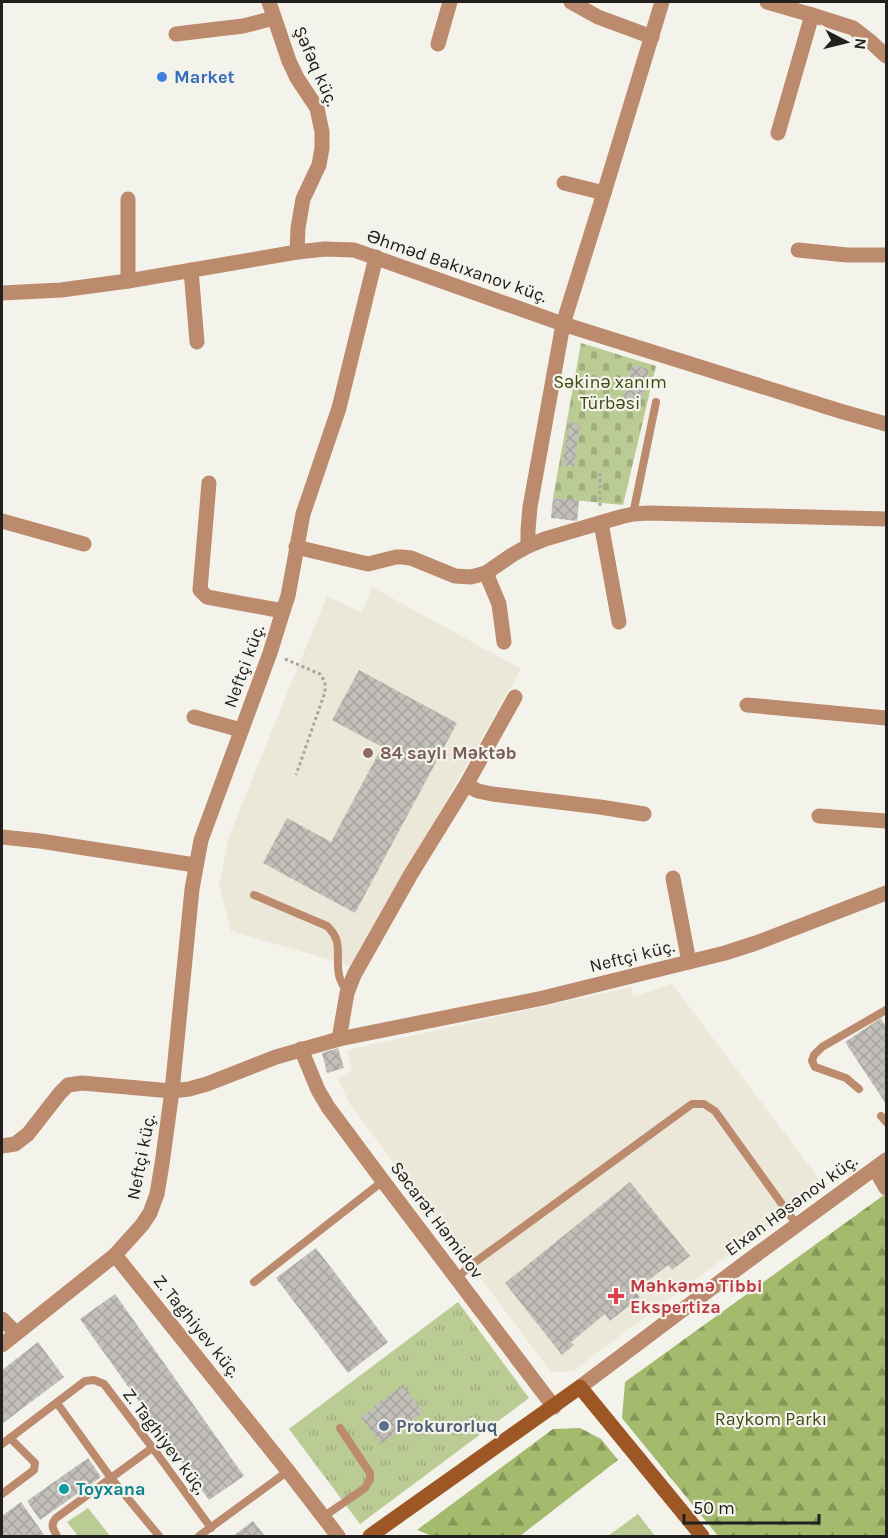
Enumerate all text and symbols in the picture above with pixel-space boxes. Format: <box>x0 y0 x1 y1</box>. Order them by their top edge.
north arrow <box>816 12 876 72</box>
street label: Şəfəq küç. <box>289 23 343 109</box>
text: N <box>850 37 871 51</box>
place label: Market <box>174 66 235 88</box>
marker: Market <box>155 70 169 84</box>
street label: Əhməd Bakıxanov küç. <box>364 225 550 307</box>
park label: Səkinə xanım Türbəsi <box>553 371 667 414</box>
street label: Neftçi küç. <box>219 621 269 711</box>
place label: 84 saylı Məktəb <box>380 742 517 764</box>
marker: 84 saylı Məktəb <box>361 746 375 760</box>
street label: Neftçi küç. <box>587 935 677 977</box>
street label: Neftçi küç. <box>122 1112 160 1202</box>
street label: Elxan Həsənov küç. <box>720 1150 862 1260</box>
street label: Səcarət Həmidov <box>386 1157 488 1283</box>
street label: Z. Taghiyev küç. <box>149 1270 245 1382</box>
place label: Məhkəmə Tibbi Ekspertiza <box>630 1275 763 1318</box>
marker: Məhkəmə Tibbi Ekspertiza <box>607 1287 625 1305</box>
street label: Z. Taghiyev küç, <box>118 1384 212 1498</box>
park label: Raykom Parkı <box>715 1408 827 1430</box>
place label: Prokurorluq <box>396 1415 498 1437</box>
marker: Prokurorluq <box>377 1419 391 1433</box>
place label: Toyxana <box>76 1478 145 1500</box>
marker: Toyxana <box>57 1482 71 1496</box>
scale bar <box>684 1487 819 1525</box>
text: 50 m <box>693 1497 735 1519</box>

